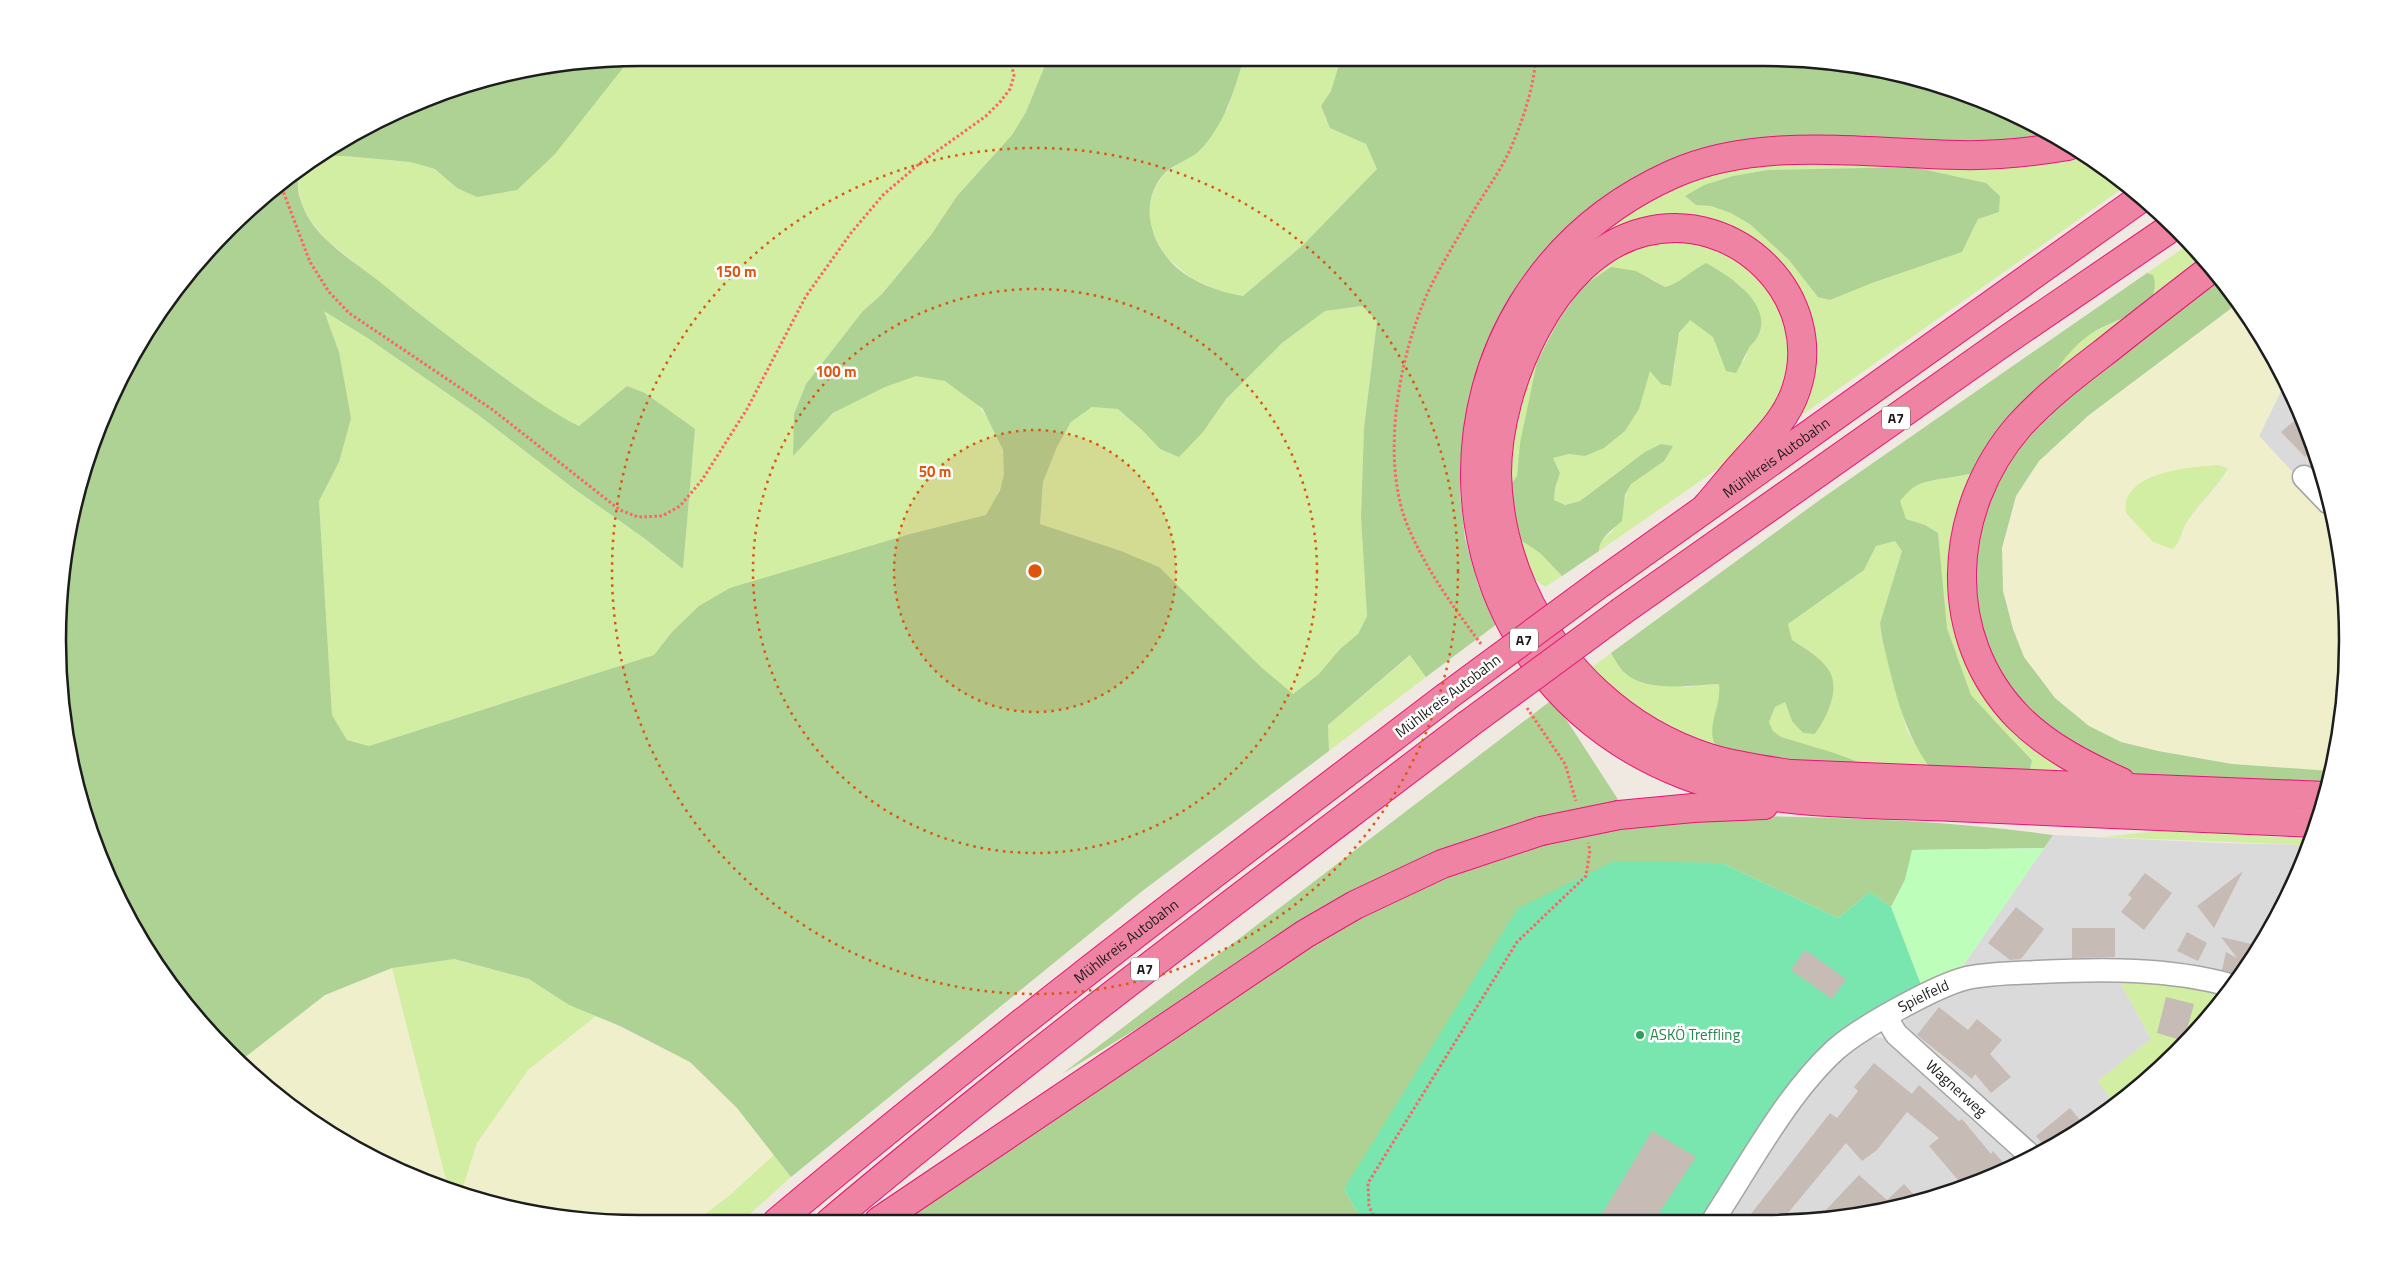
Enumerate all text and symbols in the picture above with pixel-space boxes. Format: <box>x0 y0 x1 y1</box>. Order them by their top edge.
text: 150 m <box>715 260 757 283</box>
text: 100 m <box>815 360 857 383</box>
road number: A7 <box>1882 406 1910 429</box>
street label: Mühlkreis Autobahn <box>1718 411 1834 504</box>
text: 50 m <box>919 460 951 483</box>
centre of rings <box>1026 562 1044 580</box>
road number: A7 <box>1510 628 1538 652</box>
street label: Mühlkreis Autobahn <box>1390 648 1505 743</box>
street label: Mühlkreis Autobahn <box>1069 893 1183 989</box>
road number: A7 <box>1131 958 1159 981</box>
street label: Spielfeld <box>1893 973 1952 1018</box>
place label: ASKÖ Treffling <box>1650 1023 1740 1046</box>
marker: ASKÖ Treffling <box>1634 1029 1646 1041</box>
street label: Wagnerweg <box>1921 1054 1993 1122</box>

